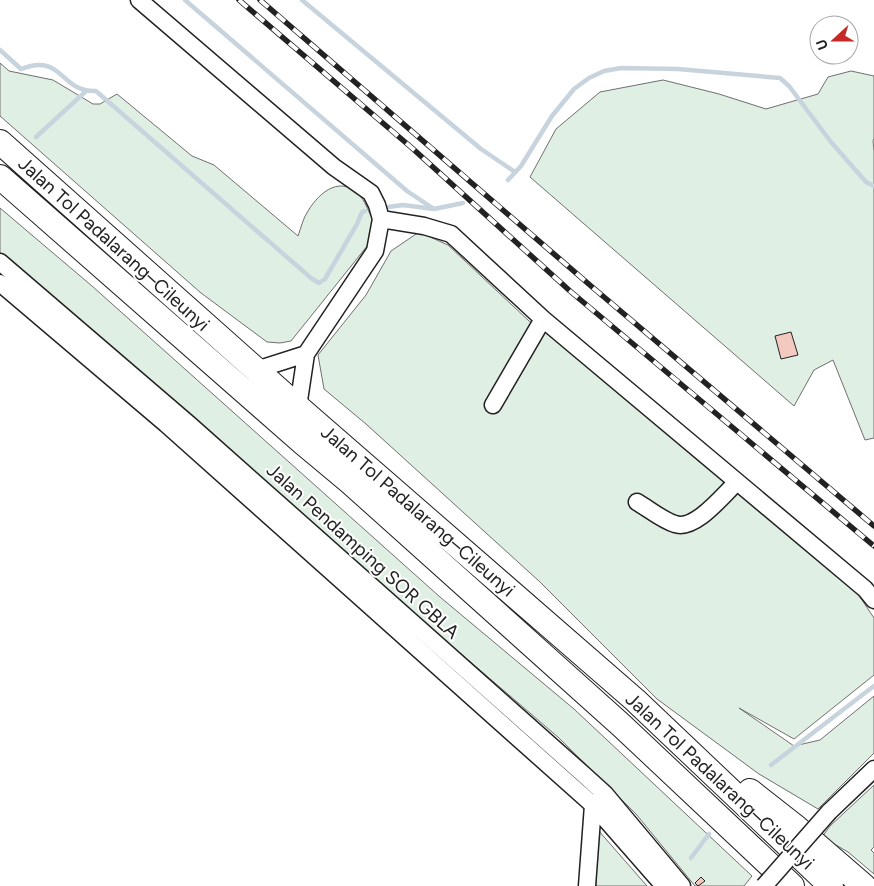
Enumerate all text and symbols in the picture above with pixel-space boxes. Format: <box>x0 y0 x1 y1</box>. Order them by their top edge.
north arrow <box>809 15 859 65</box>
text: U <box>813 37 832 52</box>
street label: Jalan Tol Padalarang–Cileunyi <box>14 152 214 336</box>
street label: Jalan Tol Padalarang–Cileunyi <box>316 420 520 602</box>
street label: Jalan Pendamping SOR GBLA <box>262 458 464 644</box>
street label: Jalan Tol Padalarang–Cileunyi <box>621 688 819 874</box>

